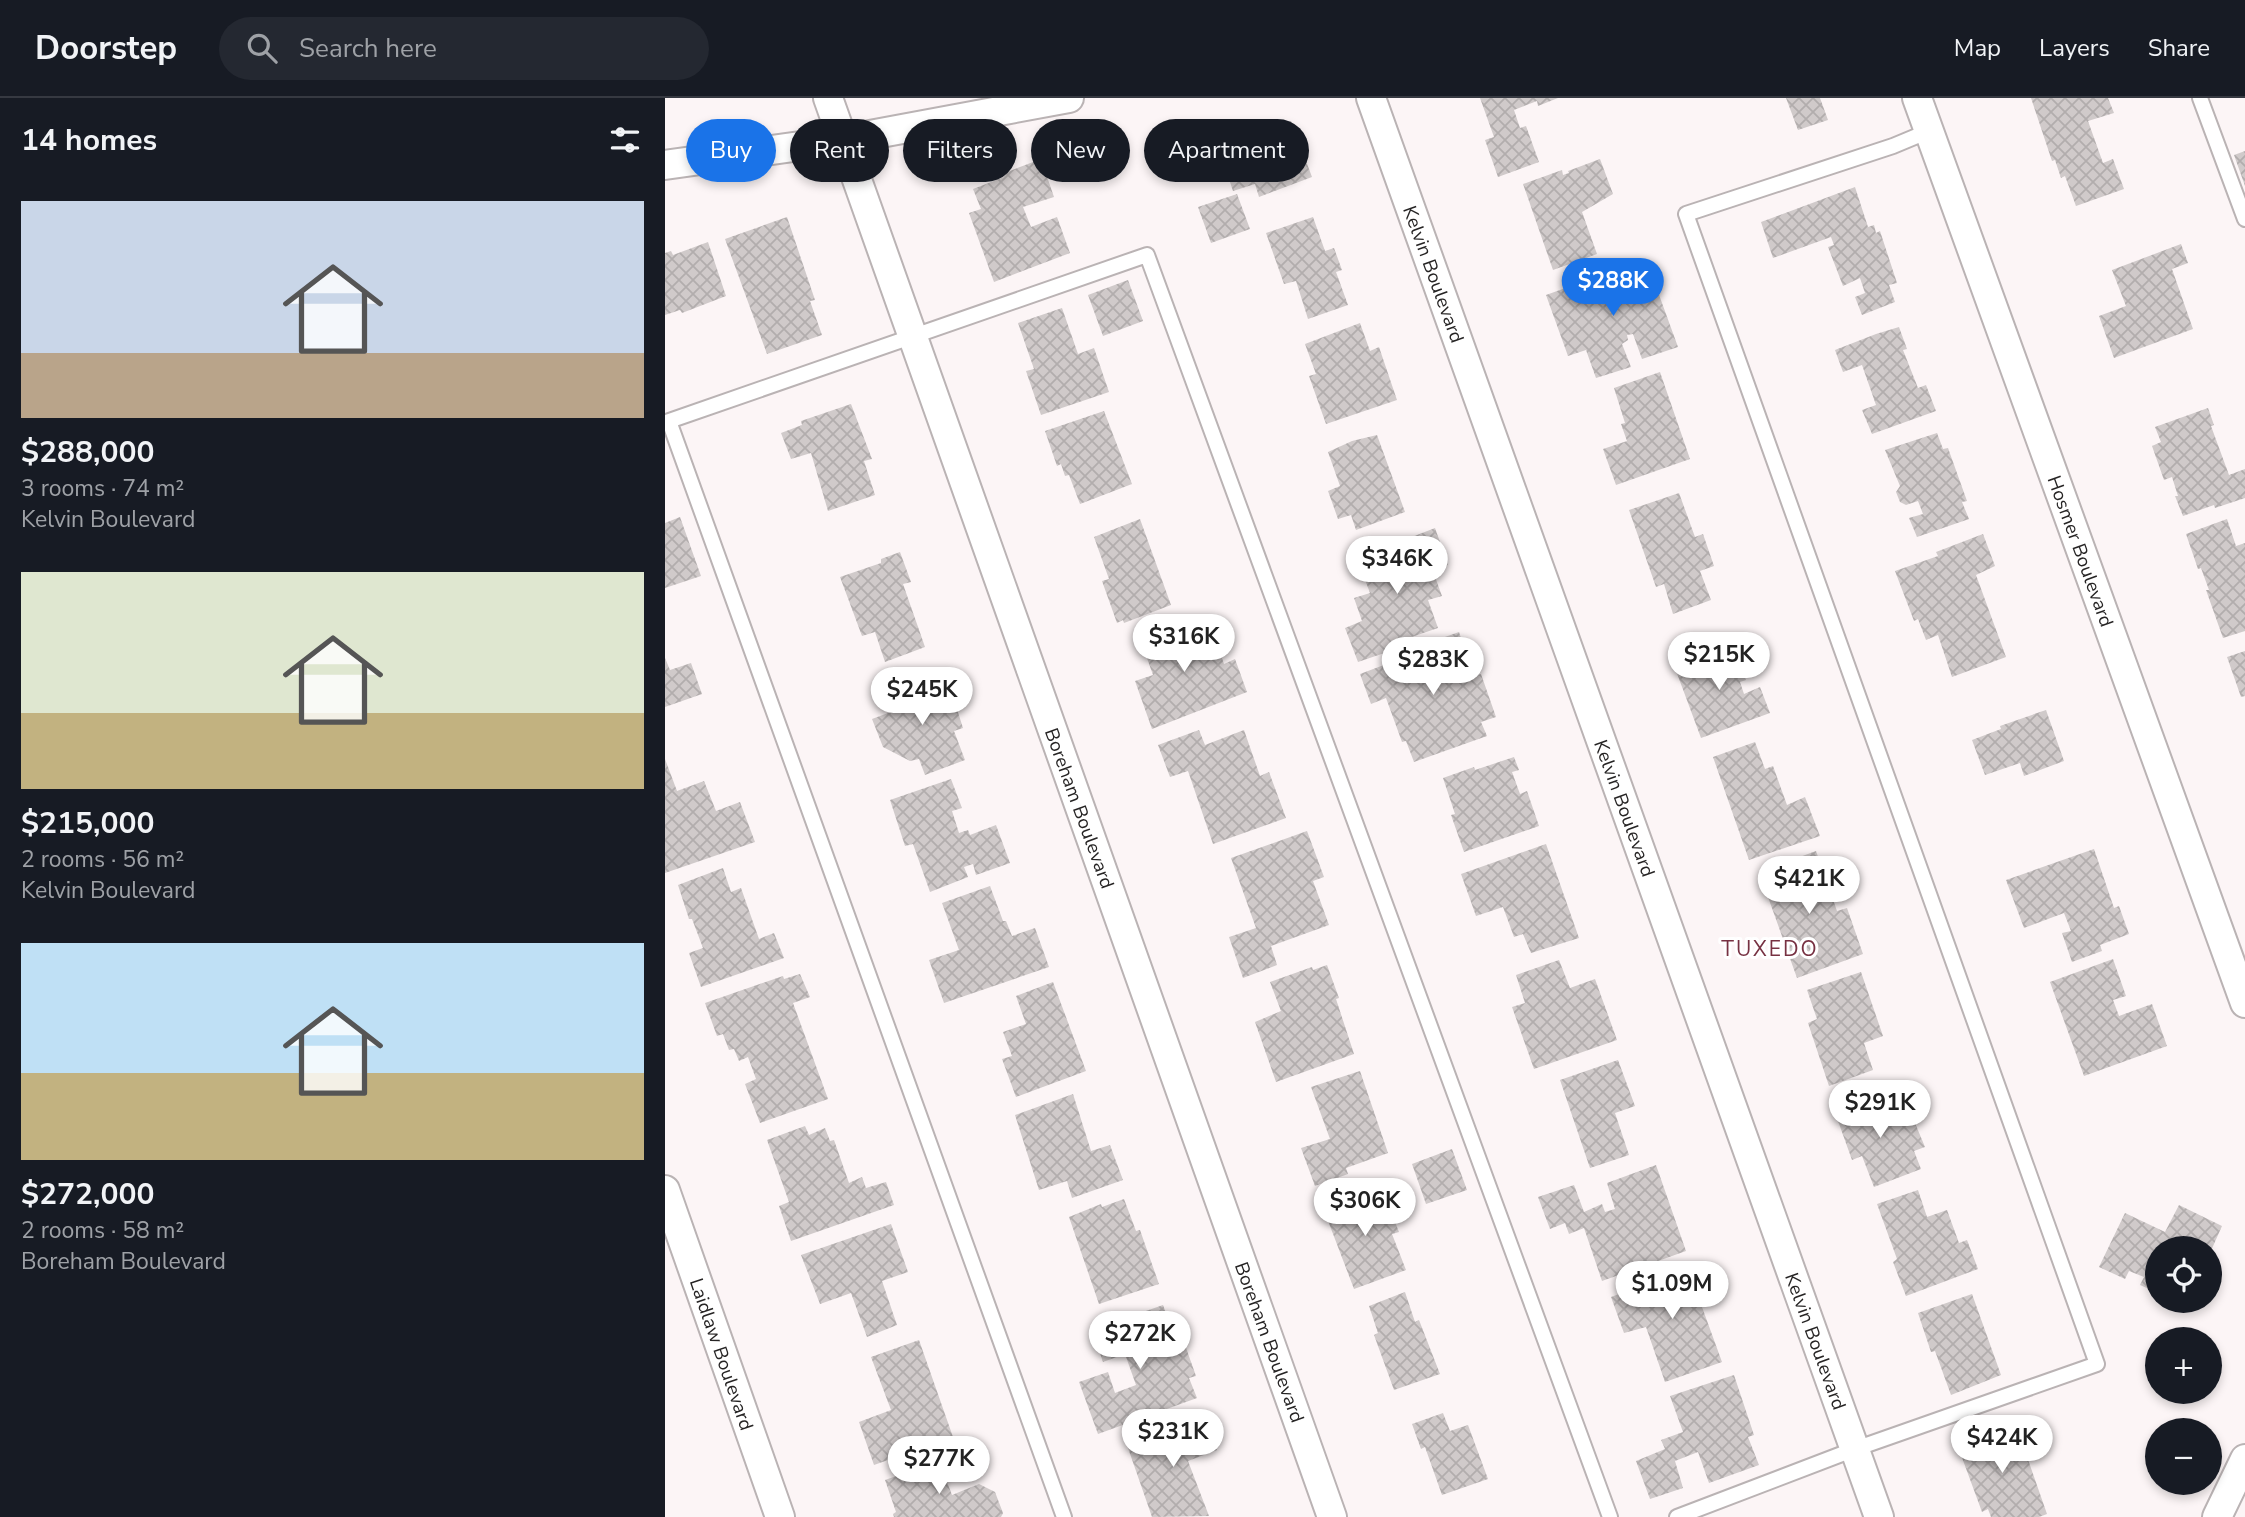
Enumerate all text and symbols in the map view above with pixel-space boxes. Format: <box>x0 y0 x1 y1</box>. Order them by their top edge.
search box <box>219 17 709 80</box>
text: Doorstep <box>35 26 177 71</box>
icon: search <box>243 29 281 67</box>
text: Search here <box>299 31 437 66</box>
text: Map <box>1954 32 2001 64</box>
text: Layers <box>2039 32 2110 64</box>
text: Share <box>2148 32 2210 64</box>
chip: Buy <box>686 119 776 182</box>
chip: Rent <box>790 119 889 182</box>
chip: Filters <box>903 119 1017 182</box>
chip: New <box>1031 119 1130 182</box>
chip: Apartment <box>1144 119 1309 182</box>
text: 14 homes <box>21 120 157 161</box>
icon: filters <box>606 121 644 159</box>
street label: Kelvin Boulevard <box>1396 202 1470 346</box>
icon: home <box>270 246 396 372</box>
pin: $288K <box>1564 258 1662 318</box>
text: $288K <box>1578 265 1648 296</box>
text: $288,000 <box>21 432 154 473</box>
street label: Hosmer Boulevard <box>2041 472 2120 631</box>
text: 3 rooms · 74 m² <box>21 473 184 504</box>
text: Kelvin Boulevard <box>21 504 195 535</box>
pin: $346K <box>1348 536 1446 596</box>
text: $346K <box>1362 543 1432 574</box>
pin: $316K <box>1135 614 1233 674</box>
icon: home <box>270 617 396 743</box>
text: $316K <box>1149 621 1219 652</box>
pin: $215K <box>1670 632 1768 692</box>
pin: $283K <box>1384 638 1482 697</box>
text: $215K <box>1684 639 1754 670</box>
text: $283K <box>1398 644 1468 675</box>
pin: $245K <box>873 668 971 727</box>
text: $245K <box>887 674 957 705</box>
street label: Boreham Boulevard <box>1038 724 1120 892</box>
street label: Kelvin Boulevard <box>1587 736 1661 880</box>
text: $215,000 <box>21 803 154 844</box>
text: 2 rooms · 56 m² <box>21 844 184 875</box>
pin: $421K <box>1760 856 1858 916</box>
text: $421K <box>1774 863 1844 894</box>
text: Kelvin Boulevard <box>21 875 195 906</box>
district label: TUXEDO <box>1721 935 1819 963</box>
icon: home <box>270 988 396 1114</box>
pin: $291K <box>1831 1080 1929 1140</box>
text: $291K <box>1845 1087 1915 1118</box>
text: $272,000 <box>21 1174 154 1215</box>
pin: $306K <box>1316 1178 1414 1238</box>
text: $306K <box>1330 1185 1400 1216</box>
text: 2 rooms · 58 m² <box>21 1215 184 1246</box>
map controls <box>2145 1236 2222 1495</box>
button: locate <box>2145 1236 2222 1313</box>
text: Boreham Boulevard <box>21 1246 226 1277</box>
street label: Boreham Boulevard <box>1228 1258 1310 1426</box>
pin: $1.09M <box>1615 1262 1729 1321</box>
text: $1.09M <box>1632 1268 1712 1299</box>
street label: Kelvin Boulevard <box>1778 1269 1852 1413</box>
street label: Laidlaw Boulevard <box>683 1275 759 1434</box>
pin: $272K <box>1091 1312 1189 1371</box>
text: $272K <box>1105 1318 1175 1349</box>
button: + <box>2145 1327 2222 1404</box>
pin: $231K <box>1124 1410 1222 1469</box>
text: $231K <box>1138 1416 1208 1447</box>
pin: $424K <box>1953 1416 2051 1475</box>
button: − <box>2145 1418 2222 1495</box>
text: $424K <box>1967 1422 2037 1453</box>
pin: $277K <box>890 1436 988 1496</box>
text: $277K <box>904 1443 974 1474</box>

